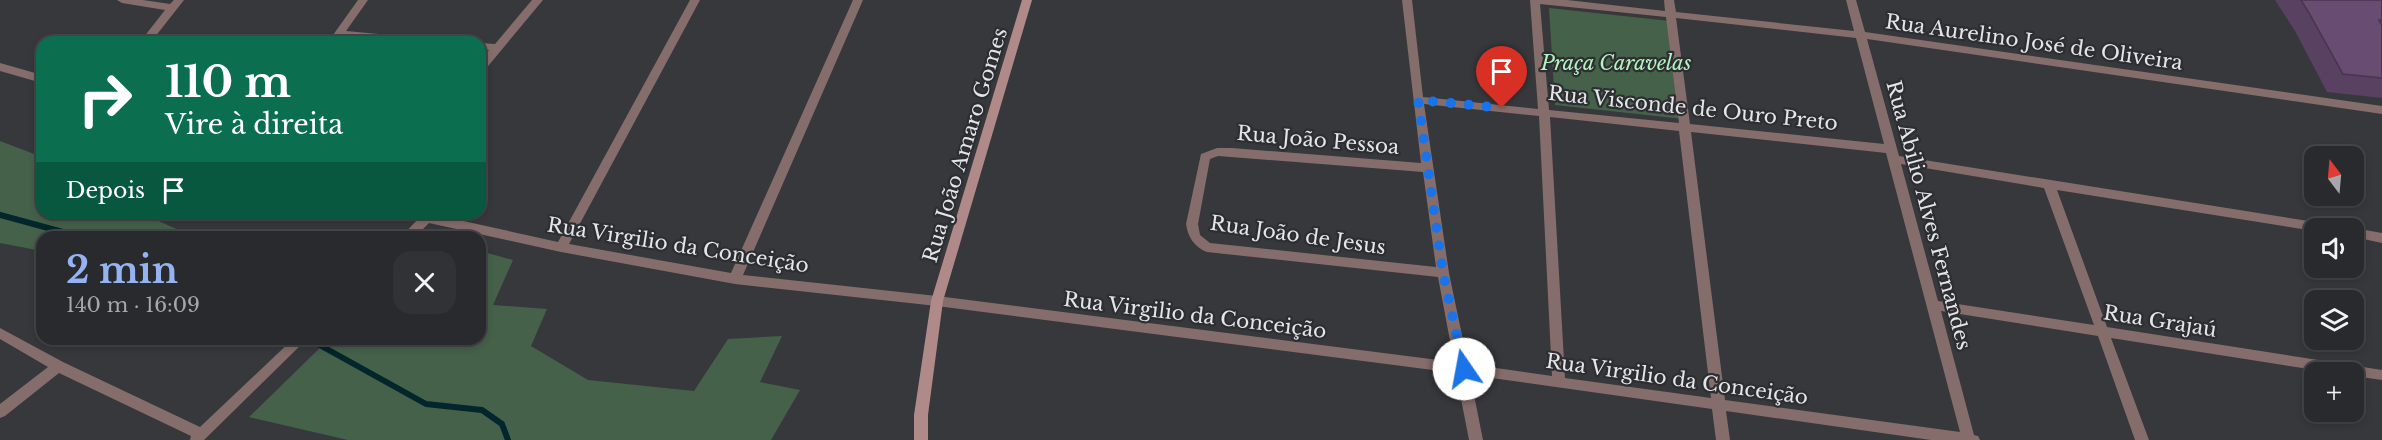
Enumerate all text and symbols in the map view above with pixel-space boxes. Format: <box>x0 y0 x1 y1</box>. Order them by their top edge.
street label: Rua Aurelino José de Oliveira <box>1884 9 2185 75</box>
street label: Rua João Amaro Gomes <box>918 25 1012 265</box>
pin <box>1476 46 1527 108</box>
park label: Praça Caravelas <box>1540 51 1692 75</box>
icon: arrive <box>1485 55 1518 88</box>
text: 110 m <box>165 56 291 108</box>
icon: right <box>66 60 144 138</box>
street label: Rua Abilio Alves Fernandes <box>1881 78 1977 352</box>
street label: Rua Visconde de Ouro Preto <box>1547 81 1839 135</box>
text: Vire à direita <box>165 108 343 141</box>
street label: Rua João Pessoa <box>1236 121 1401 159</box>
north arrow <box>2304 146 2364 206</box>
map controls <box>2304 146 2364 422</box>
icon: arrive <box>157 174 190 207</box>
text: Depois <box>66 177 145 204</box>
street label: Rua João de Jesus <box>1209 211 1387 259</box>
street label: Rua Virgilio da Conceição <box>545 212 811 278</box>
button: sound <box>2304 218 2364 278</box>
text: 2 min <box>66 248 178 293</box>
button: close <box>393 251 456 314</box>
street label: Rua Virgilio da Conceição <box>1062 287 1328 343</box>
button: layers <box>2304 290 2364 350</box>
text: 140 m · 16:09 <box>66 293 200 317</box>
street label: Rua Grajaú <box>2102 300 2218 342</box>
position arrow <box>1432 337 1496 401</box>
street label: Rua Virgilio da Conceição <box>1544 349 1810 409</box>
button: + <box>2304 362 2364 422</box>

